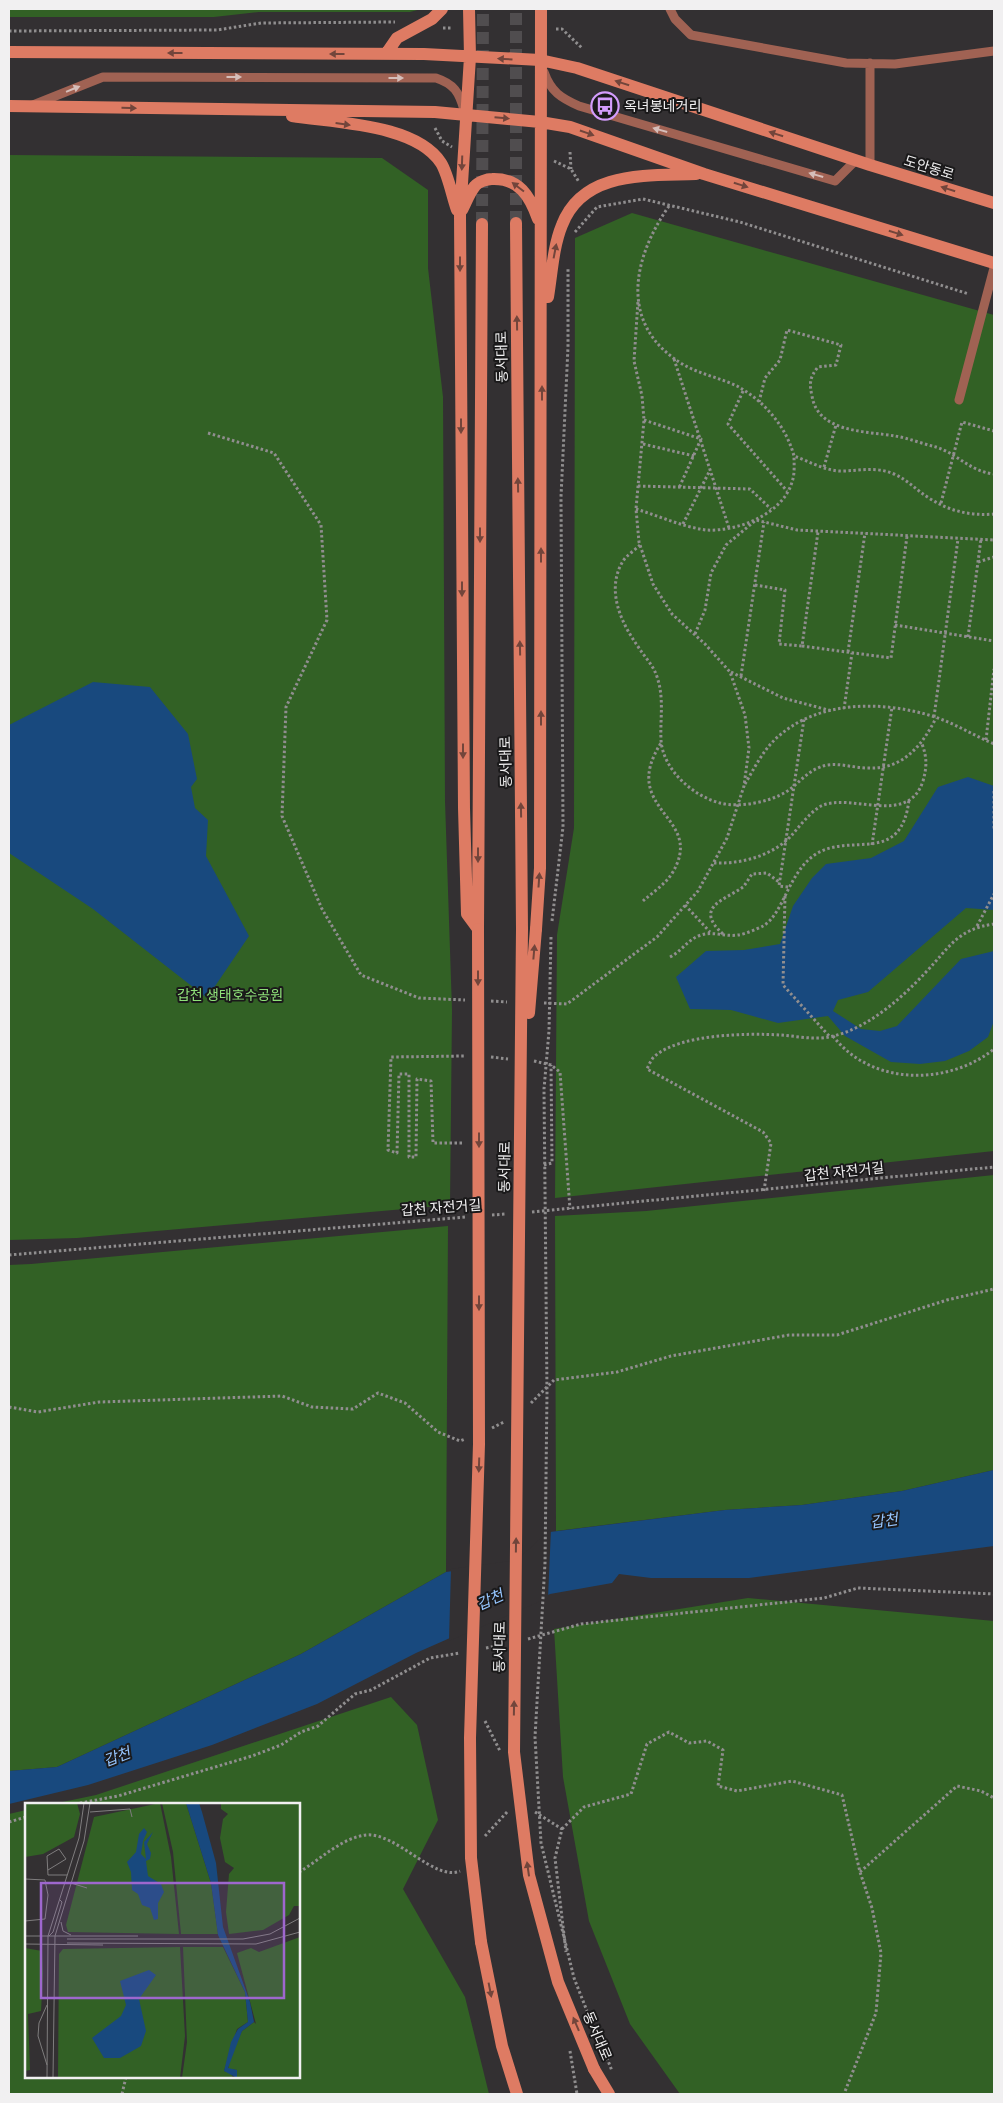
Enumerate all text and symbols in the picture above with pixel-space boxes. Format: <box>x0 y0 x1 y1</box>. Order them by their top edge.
one-way arrow <box>166 49 182 57</box>
one-way arrow <box>329 50 345 58</box>
one-way arrow <box>497 54 513 62</box>
one-way arrow <box>226 73 242 81</box>
one-way arrow <box>388 74 404 82</box>
one-way arrow <box>614 79 629 87</box>
one-way arrow <box>66 84 80 92</box>
bus stop icon: 옥녀봉네거리 <box>590 91 620 121</box>
place label: 옥녀봉네거리 <box>624 98 701 115</box>
one-way arrow <box>122 104 138 112</box>
one-way arrow <box>495 114 511 122</box>
one-way arrow <box>335 120 351 128</box>
one-way arrow <box>652 125 667 133</box>
one-way arrow <box>580 129 595 137</box>
one-way arrow <box>768 130 783 138</box>
street label: 도안동로 <box>902 152 956 184</box>
one-way arrow <box>457 156 465 172</box>
one-way arrow <box>808 171 823 179</box>
one-way arrow <box>733 181 748 189</box>
one-way arrow <box>512 182 525 192</box>
one-way arrow <box>940 184 955 192</box>
one-way arrow <box>889 229 904 237</box>
one-way arrow <box>552 243 560 259</box>
one-way arrow <box>456 256 464 272</box>
one-way arrow <box>512 315 520 331</box>
street label: 동서대로 <box>493 331 511 383</box>
one-way arrow <box>538 385 546 401</box>
one-way arrow <box>457 418 465 434</box>
one-way arrow <box>514 477 522 493</box>
one-way arrow <box>476 527 484 543</box>
one-way arrow <box>538 547 546 563</box>
one-way arrow <box>458 581 466 597</box>
one-way arrow <box>516 640 524 656</box>
one-way arrow <box>537 710 545 726</box>
street label: 동서대로 <box>497 736 515 788</box>
one-way arrow <box>459 743 467 759</box>
one-way arrow <box>517 802 525 818</box>
one-way arrow <box>474 847 482 863</box>
one-way arrow <box>536 872 544 888</box>
one-way arrow <box>530 944 538 960</box>
one-way arrow <box>474 970 482 986</box>
park label: 갑천 생태호수공원 <box>177 987 283 1004</box>
one-way arrow <box>475 1133 483 1149</box>
street label: 동서대로 <box>496 1141 514 1193</box>
street label: 갑천 자전거길 <box>803 1159 885 1185</box>
street label: 갑천 자전거길 <box>400 1197 482 1219</box>
one-way arrow <box>475 1295 483 1311</box>
one-way arrow <box>474 1458 482 1474</box>
water label: 갑천 <box>869 1510 901 1532</box>
one-way arrow <box>512 1537 520 1553</box>
water label: 갑천 <box>474 1585 508 1614</box>
street label: 동서대로 <box>491 1621 509 1673</box>
one-way arrow <box>511 1699 519 1715</box>
water label: 갑천 <box>101 1743 135 1770</box>
inset map <box>25 1803 300 2078</box>
one-way arrow <box>524 1861 532 1877</box>
one-way arrow <box>487 1982 495 1998</box>
street label: 동서대로 <box>579 2009 615 2063</box>
one-way arrow <box>571 2017 579 2031</box>

